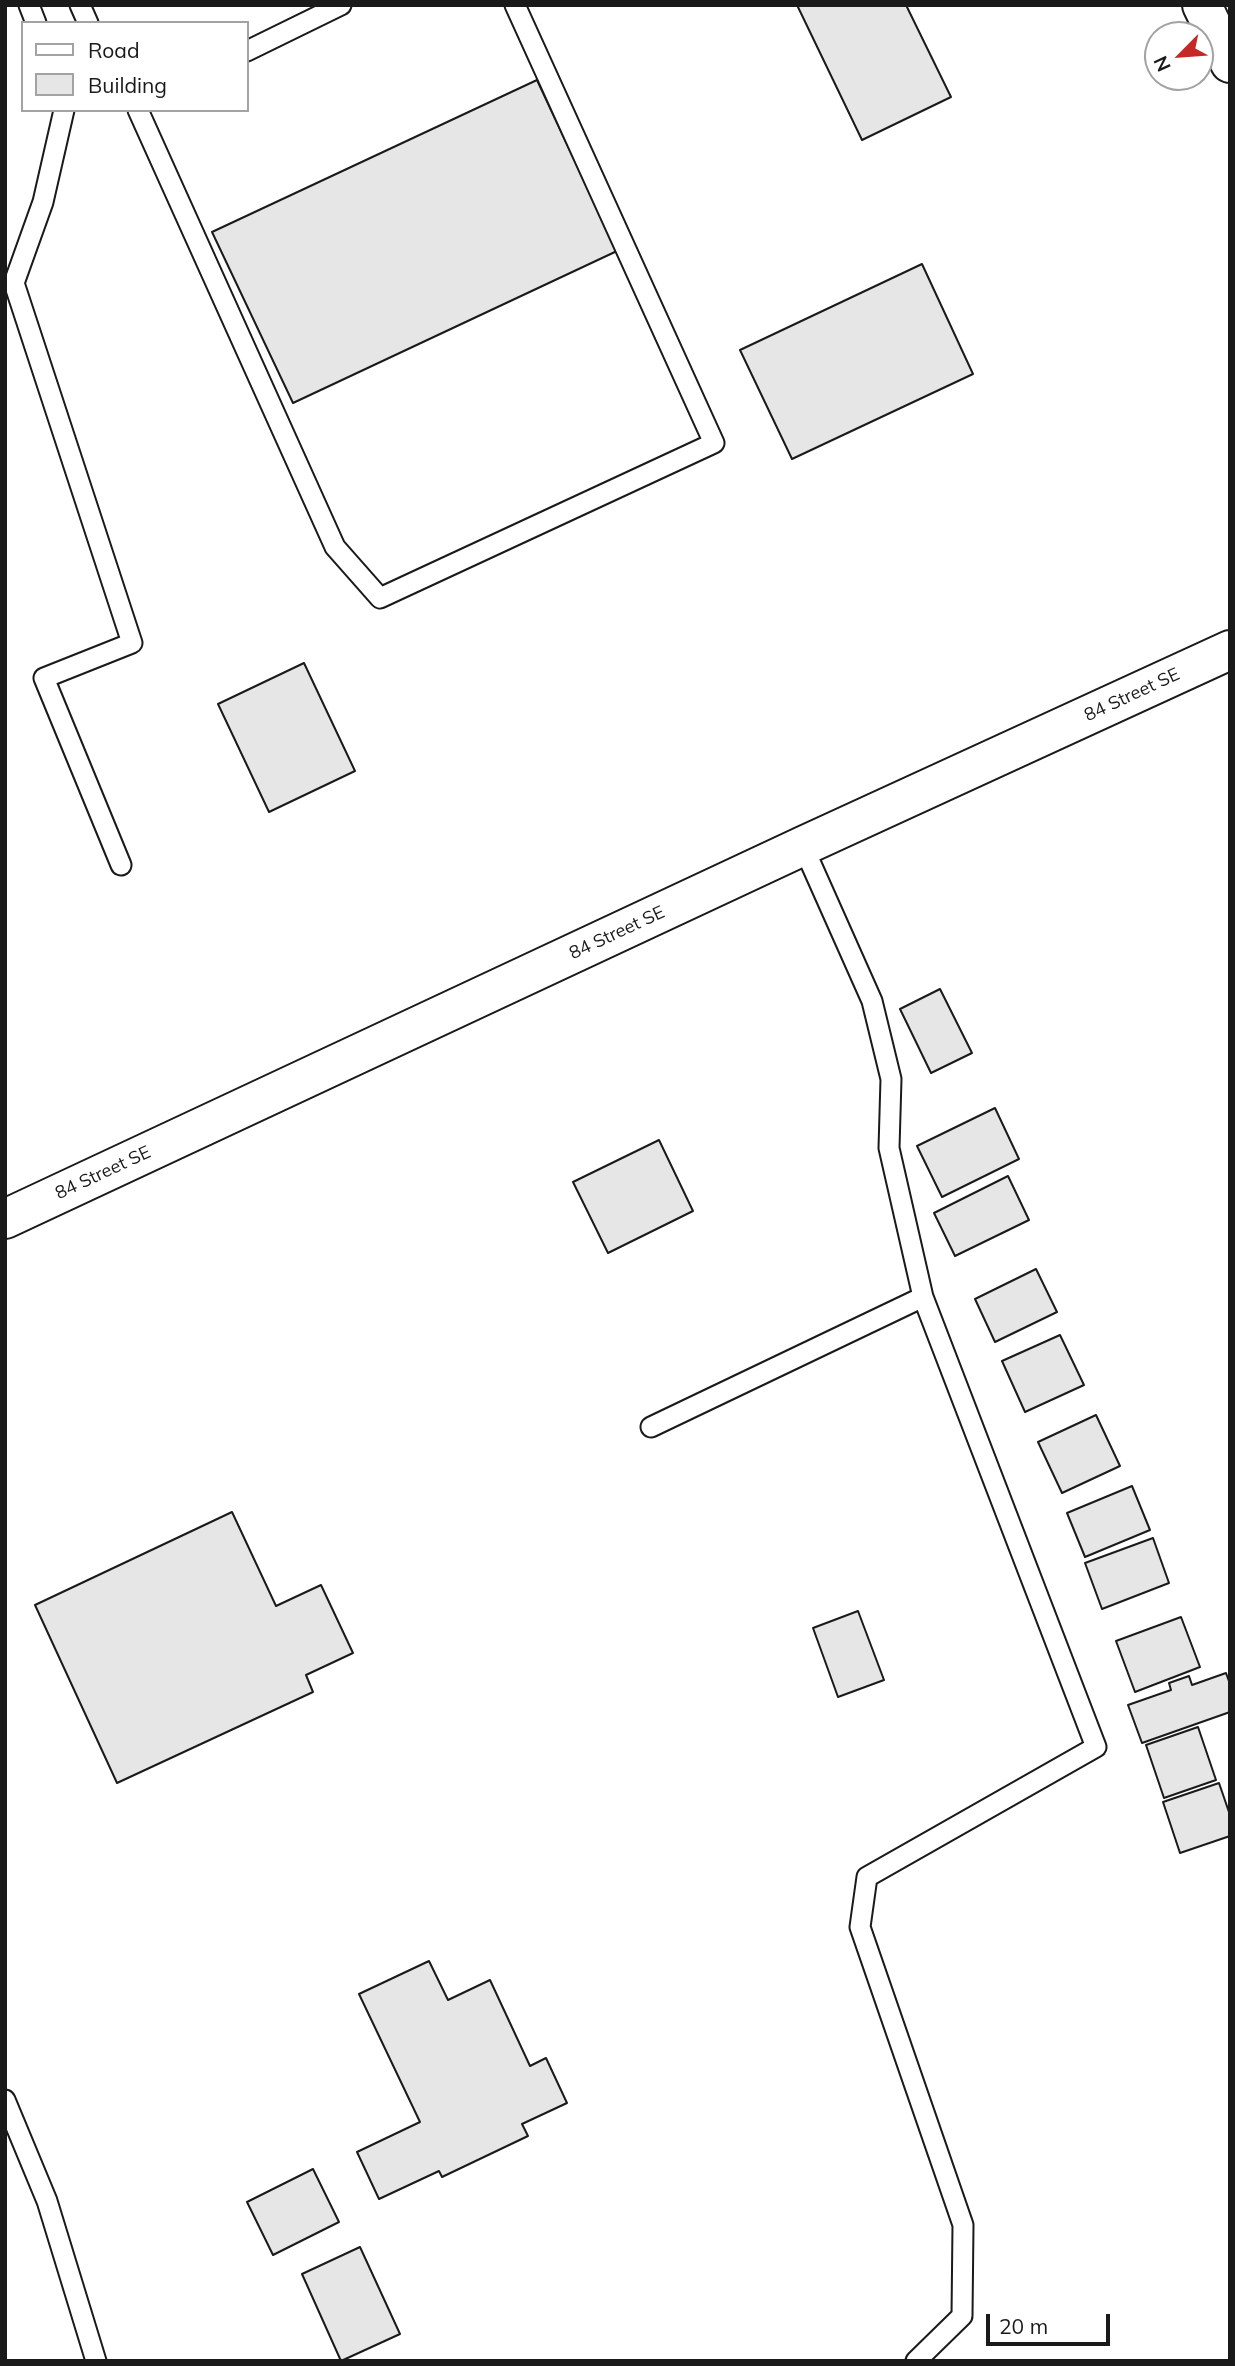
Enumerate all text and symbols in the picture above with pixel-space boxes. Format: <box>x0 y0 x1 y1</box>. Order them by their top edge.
legend <box>21 21 248 112</box>
north arrow <box>1144 21 1214 91</box>
text: Road <box>88 37 139 63</box>
text: N <box>1148 52 1176 76</box>
text: Building <box>88 72 167 98</box>
street label: 84 Street SE <box>1081 664 1183 726</box>
street label: 84 Street SE <box>566 902 668 964</box>
street label: 84 Street SE <box>52 1142 154 1204</box>
scale bar <box>990 2300 1114 2344</box>
text: 20 m <box>999 2313 1048 2339</box>

